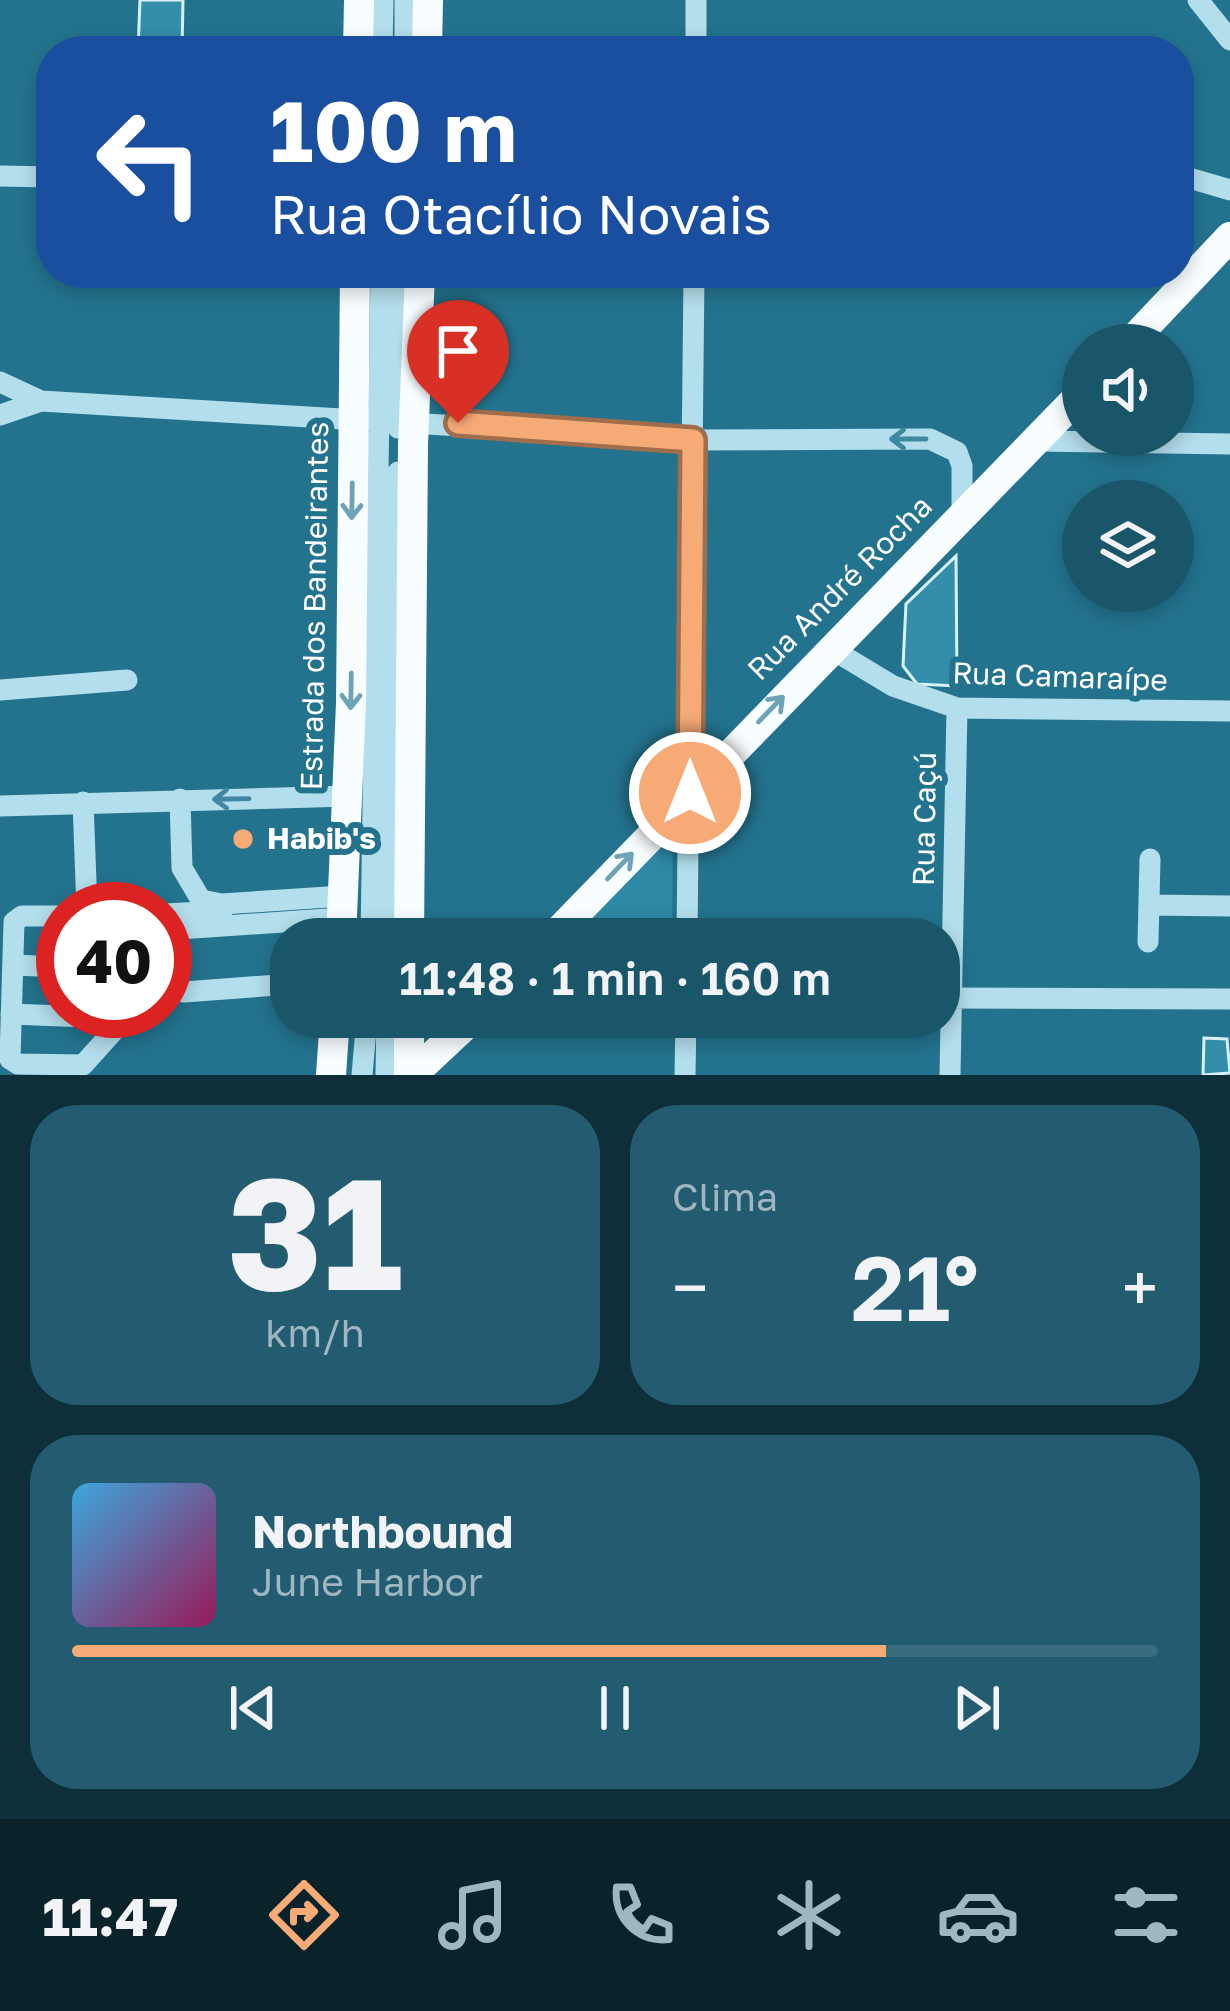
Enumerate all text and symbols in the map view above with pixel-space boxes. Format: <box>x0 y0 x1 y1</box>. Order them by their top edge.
text: 100 m <box>270 80 517 180</box>
icon: left <box>72 84 228 240</box>
text: Rua Otacílio Novais <box>270 181 772 246</box>
pin <box>407 300 509 423</box>
icon: arrive <box>425 318 491 384</box>
map controls <box>1062 324 1194 612</box>
button: sound <box>1062 324 1194 456</box>
street label: Estrada dos Bandeirantes <box>293 421 335 791</box>
one-way arrow <box>889 428 928 450</box>
button: layers <box>1062 480 1194 612</box>
one-way arrow <box>341 481 363 520</box>
street label: Rua André Rocha <box>740 488 939 687</box>
street label: Rua Camaraípe <box>952 654 1168 698</box>
one-way arrow <box>340 671 362 710</box>
one-way arrow <box>757 695 785 724</box>
position arrow <box>627 730 753 856</box>
street label: Rua Caçú <box>905 752 943 886</box>
one-way arrow <box>212 787 251 810</box>
place label: Habib's <box>267 820 376 856</box>
marker: Habib's <box>230 826 256 852</box>
one-way arrow <box>606 852 634 881</box>
speed limit sign: 40 <box>36 882 192 1038</box>
text: 11:48 · 1 min · 160 m <box>399 951 831 1005</box>
text: 31 <box>227 1137 403 1324</box>
text: Clima <box>672 1173 778 1220</box>
text: 21° <box>851 1233 979 1341</box>
text: − <box>672 1247 708 1327</box>
text: + <box>1122 1247 1158 1327</box>
text: km/h <box>265 1309 365 1356</box>
text: Northbound <box>252 1504 513 1558</box>
text: June Harbor <box>252 1558 483 1605</box>
icon: previous <box>220 1675 286 1741</box>
icon: pause <box>582 1675 648 1741</box>
icon: next <box>944 1675 1010 1741</box>
icon: directions <box>262 1873 346 1957</box>
icon: music <box>431 1873 515 1957</box>
icon: phone <box>599 1873 683 1957</box>
icon: climate <box>767 1873 851 1957</box>
icon: car <box>936 1873 1020 1957</box>
icon: filters <box>1104 1873 1188 1957</box>
text: 11:47 <box>42 1883 178 1948</box>

